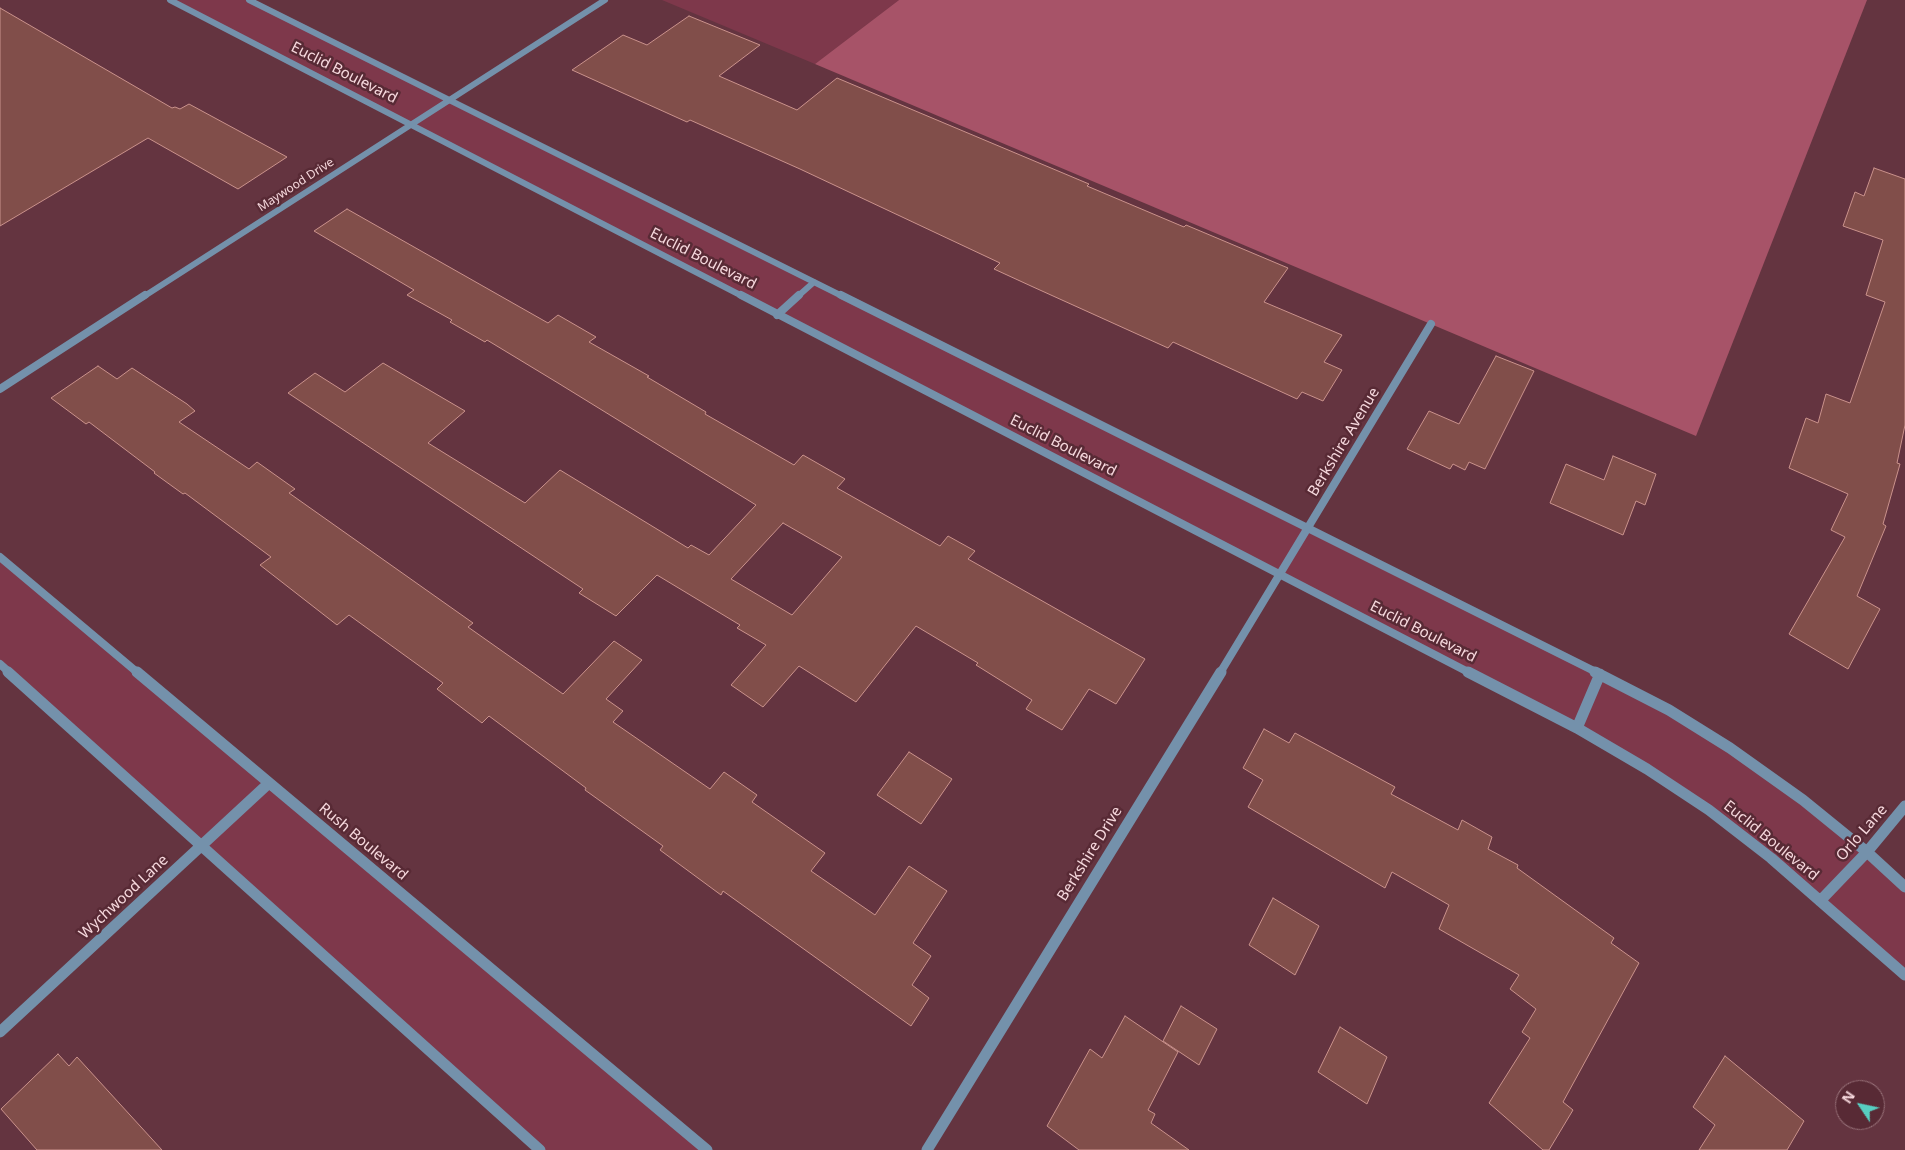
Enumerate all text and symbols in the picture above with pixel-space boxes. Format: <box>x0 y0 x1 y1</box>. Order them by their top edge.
street label: Euclid Boulevard <box>288 38 400 108</box>
street label: Maywood Drive <box>255 155 337 215</box>
street label: Euclid Boulevard <box>647 224 759 294</box>
street label: Berkshire Avenue <box>1304 384 1384 500</box>
street label: Euclid Boulevard <box>1007 411 1119 481</box>
street label: Euclid Boulevard <box>1367 597 1479 667</box>
street label: Euclid Boulevard <box>1720 797 1822 885</box>
street label: Rush Boulevard <box>315 800 411 884</box>
street label: Orlo Lane <box>1833 801 1891 865</box>
street label: Berkshire Drive <box>1054 803 1126 905</box>
street label: Wychwood Lane <box>76 851 172 943</box>
north arrow <box>1835 1080 1885 1130</box>
text: N <box>1837 1087 1859 1107</box>

